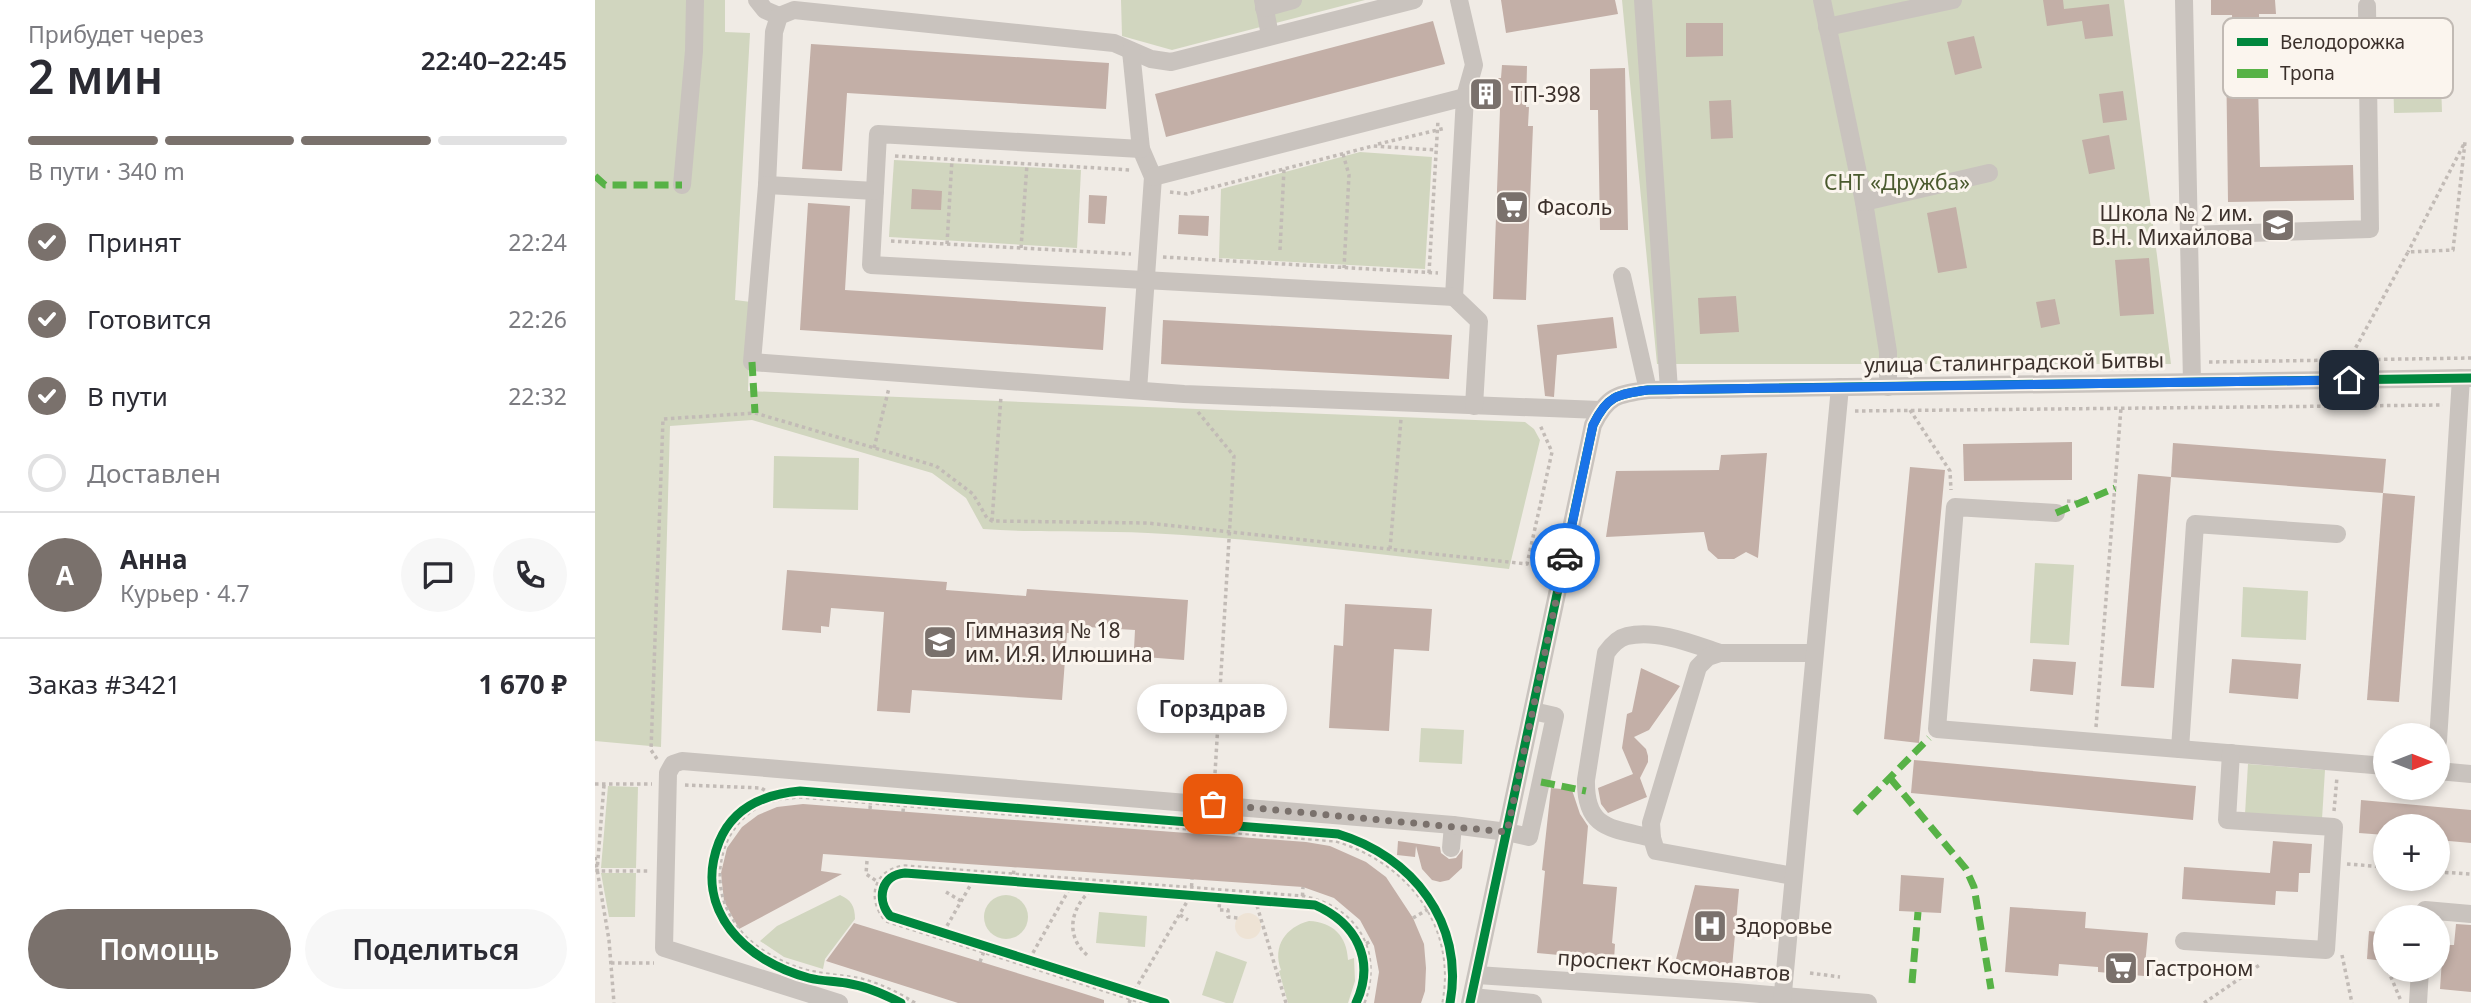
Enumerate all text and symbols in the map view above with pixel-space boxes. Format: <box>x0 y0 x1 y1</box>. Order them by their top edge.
text: Прибудет через <box>28 18 204 50</box>
legend <box>2223 18 2453 98</box>
text: Велодорожка <box>2280 29 2405 55</box>
text: 22:40–22:45 <box>421 42 567 78</box>
text: 2 мин <box>28 45 163 107</box>
text: Тропа <box>2280 60 2335 86</box>
building icon: ТП-398 <box>1467 75 1505 113</box>
place label: ТП-398 <box>1511 80 1581 108</box>
text: В пути · 340 m <box>28 155 185 187</box>
park label: СНТ «Дружба» <box>1824 168 1970 196</box>
supermarket icon: Фасоль <box>1493 188 1531 226</box>
place label: Фасоль <box>1537 193 1612 221</box>
place label: Школа № 2 им. В.Н. Михайлова <box>2092 199 2253 251</box>
school or university icon: Школа № 2 им. В.Н. Михайлова <box>2259 206 2297 244</box>
icon: check <box>28 223 66 261</box>
text: Принят <box>87 224 181 260</box>
text: 22:24 <box>508 226 567 258</box>
icon: check <box>28 300 66 338</box>
text: Готовится <box>87 301 212 337</box>
text: 22:26 <box>508 303 567 335</box>
street label: улица Сталинградской Битвы <box>1864 345 2164 379</box>
pin <box>2319 350 2379 410</box>
icon: home <box>2330 361 2368 399</box>
icon: check <box>28 377 66 415</box>
text: В пути <box>87 378 168 414</box>
text: 22:32 <box>508 380 567 412</box>
text: Доставлен <box>87 455 221 491</box>
courier <box>1530 523 1600 593</box>
button: chat <box>401 538 475 612</box>
button: phone <box>493 538 567 612</box>
icon: car <box>1546 539 1584 577</box>
text: Анна <box>120 541 188 577</box>
text: А <box>56 557 74 593</box>
text: Курьер · 4.7 <box>120 577 250 609</box>
place label: Гимназия № 18 им. И.Я. Илюшина <box>965 616 1153 668</box>
school or university icon: Гимназия № 18 им. И.Я. Илюшина <box>921 623 959 661</box>
text: Заказ #3421 <box>28 666 181 702</box>
text: 1 670 ₽ <box>478 666 567 702</box>
callout: Горздрав <box>1138 685 1288 734</box>
text: Горздрав <box>1158 692 1266 724</box>
north arrow <box>2373 723 2450 800</box>
map controls <box>2373 723 2450 982</box>
pin <box>1183 774 1243 834</box>
icon: bag <box>1194 785 1232 823</box>
button: + <box>2373 814 2450 891</box>
button: − <box>2373 905 2450 982</box>
hospital icon: Здоровье <box>1691 907 1729 945</box>
button: Помощь <box>28 909 291 989</box>
button: Поделиться <box>305 909 567 989</box>
place label: Здоровье <box>1735 912 1832 940</box>
street label: проспект Космонавтов <box>1557 943 1791 987</box>
supermarket icon: Гастроном <box>2102 949 2140 987</box>
place label: Гастроном <box>2145 954 2253 982</box>

